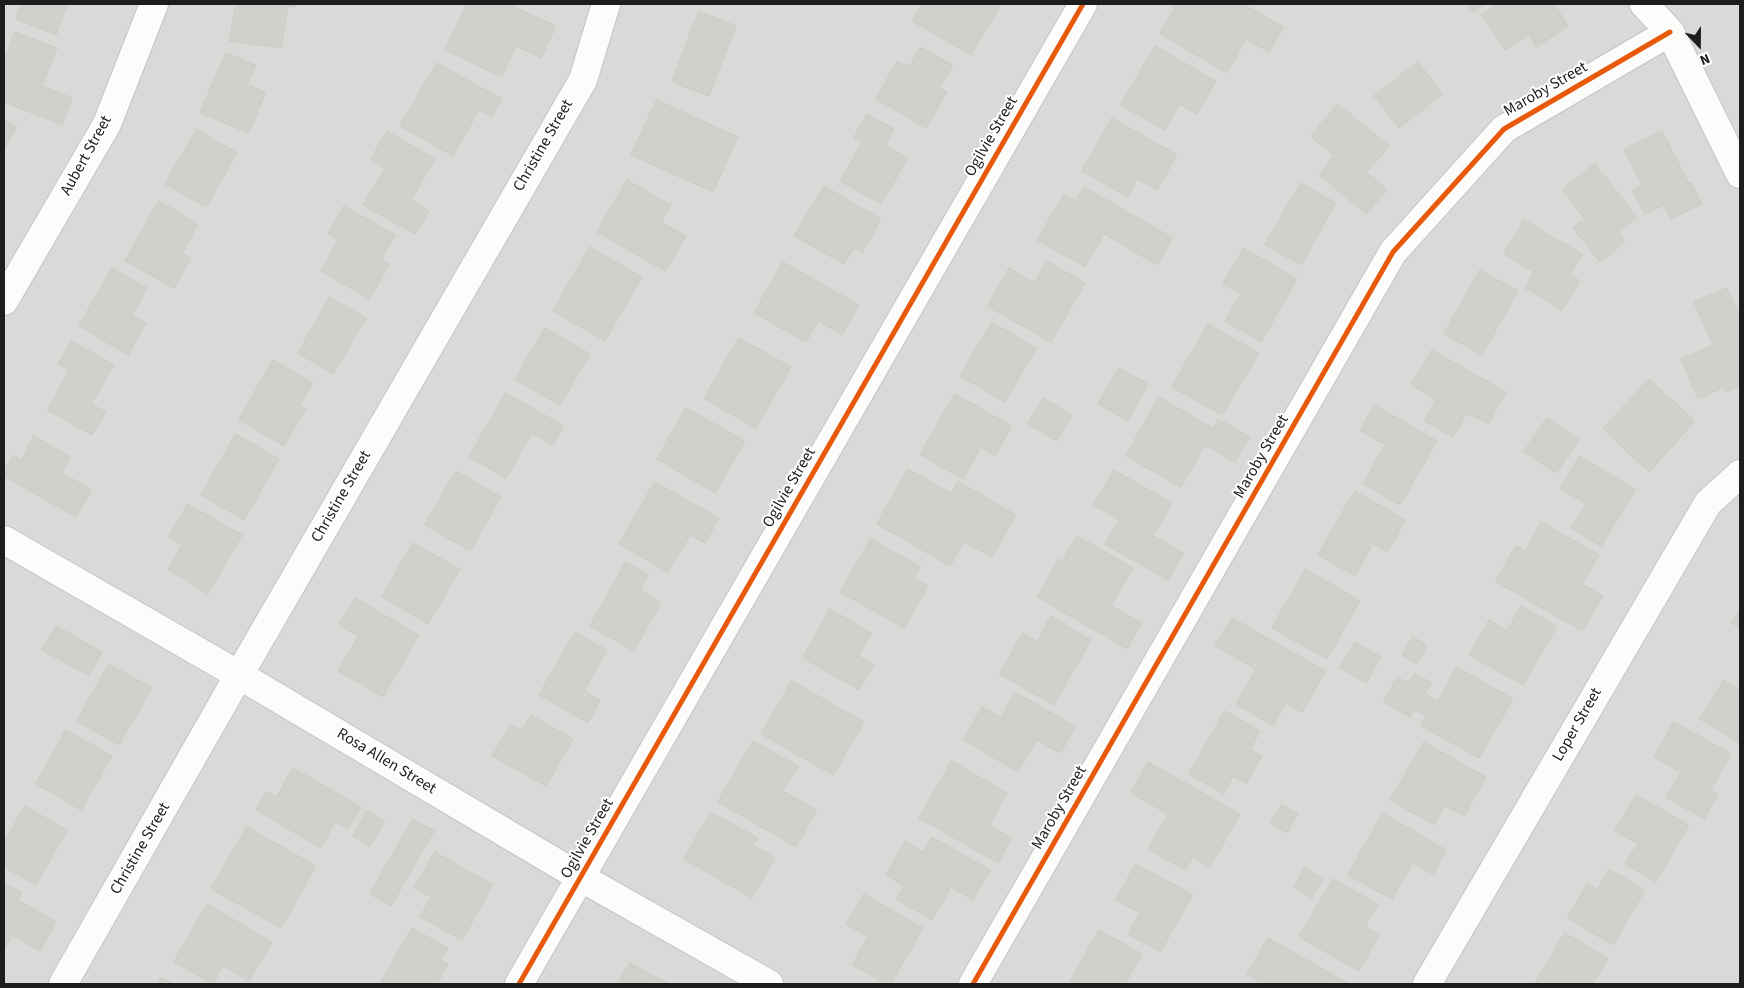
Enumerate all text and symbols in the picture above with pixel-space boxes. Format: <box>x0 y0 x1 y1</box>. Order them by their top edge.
north arrow <box>1674 20 1724 70</box>
text: N <box>1697 48 1713 70</box>
street label: Maroby Street <box>1501 58 1591 122</box>
street label: Ogilvie Street <box>961 94 1023 180</box>
street label: Christine Street <box>510 97 578 195</box>
street label: Aubert Street <box>57 113 117 199</box>
street label: Maroby Street <box>1230 412 1294 502</box>
street label: Ogilvie Street <box>759 445 821 531</box>
street label: Christine Street <box>308 448 376 546</box>
street label: Loper Street <box>1549 685 1607 765</box>
street label: Rosa Allen Street <box>333 725 439 799</box>
street label: Maroby Street <box>1028 763 1092 853</box>
street label: Ogilvie Street <box>557 796 619 882</box>
street label: Christine Street <box>107 800 175 898</box>

